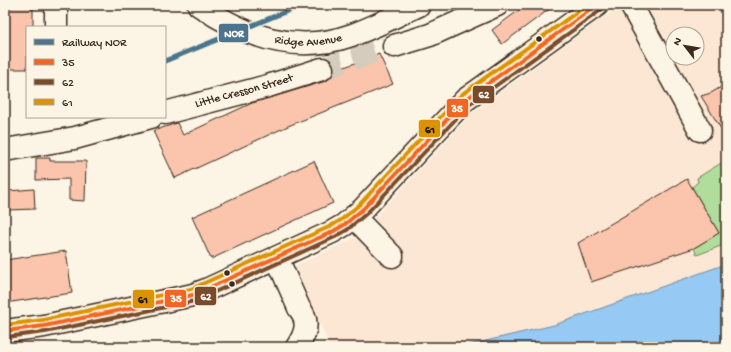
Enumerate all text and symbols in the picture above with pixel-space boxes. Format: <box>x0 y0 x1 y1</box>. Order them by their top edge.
line badge: NOR <box>218 23 249 43</box>
legend <box>26 26 166 118</box>
north arrow <box>665 26 705 66</box>
text: NOR <box>224 29 245 41</box>
street label: Ridge Avenue <box>273 31 345 50</box>
unlabelled marker <box>534 34 544 44</box>
text: N <box>671 36 685 48</box>
text: Railway NOR <box>62 37 127 51</box>
text: 35 <box>61 57 75 71</box>
street label: Little Cresson Street <box>194 71 296 112</box>
text: 62 <box>62 77 74 91</box>
line badge: 62 <box>472 85 495 104</box>
text: 62 <box>479 90 490 102</box>
text: 61 <box>62 97 73 111</box>
line badge: 35 <box>446 98 469 118</box>
text: 35 <box>450 104 463 116</box>
line badge: 61 <box>418 119 441 138</box>
text: 61 <box>425 125 435 137</box>
unlabelled marker <box>222 268 232 278</box>
unlabelled marker <box>227 279 237 289</box>
line badge: 62 <box>194 286 217 306</box>
line badge: 61 <box>132 289 155 309</box>
line badge: 35 <box>164 289 187 308</box>
text: 62 <box>201 292 212 304</box>
text: 35 <box>169 294 182 306</box>
text: 61 <box>138 295 148 307</box>

